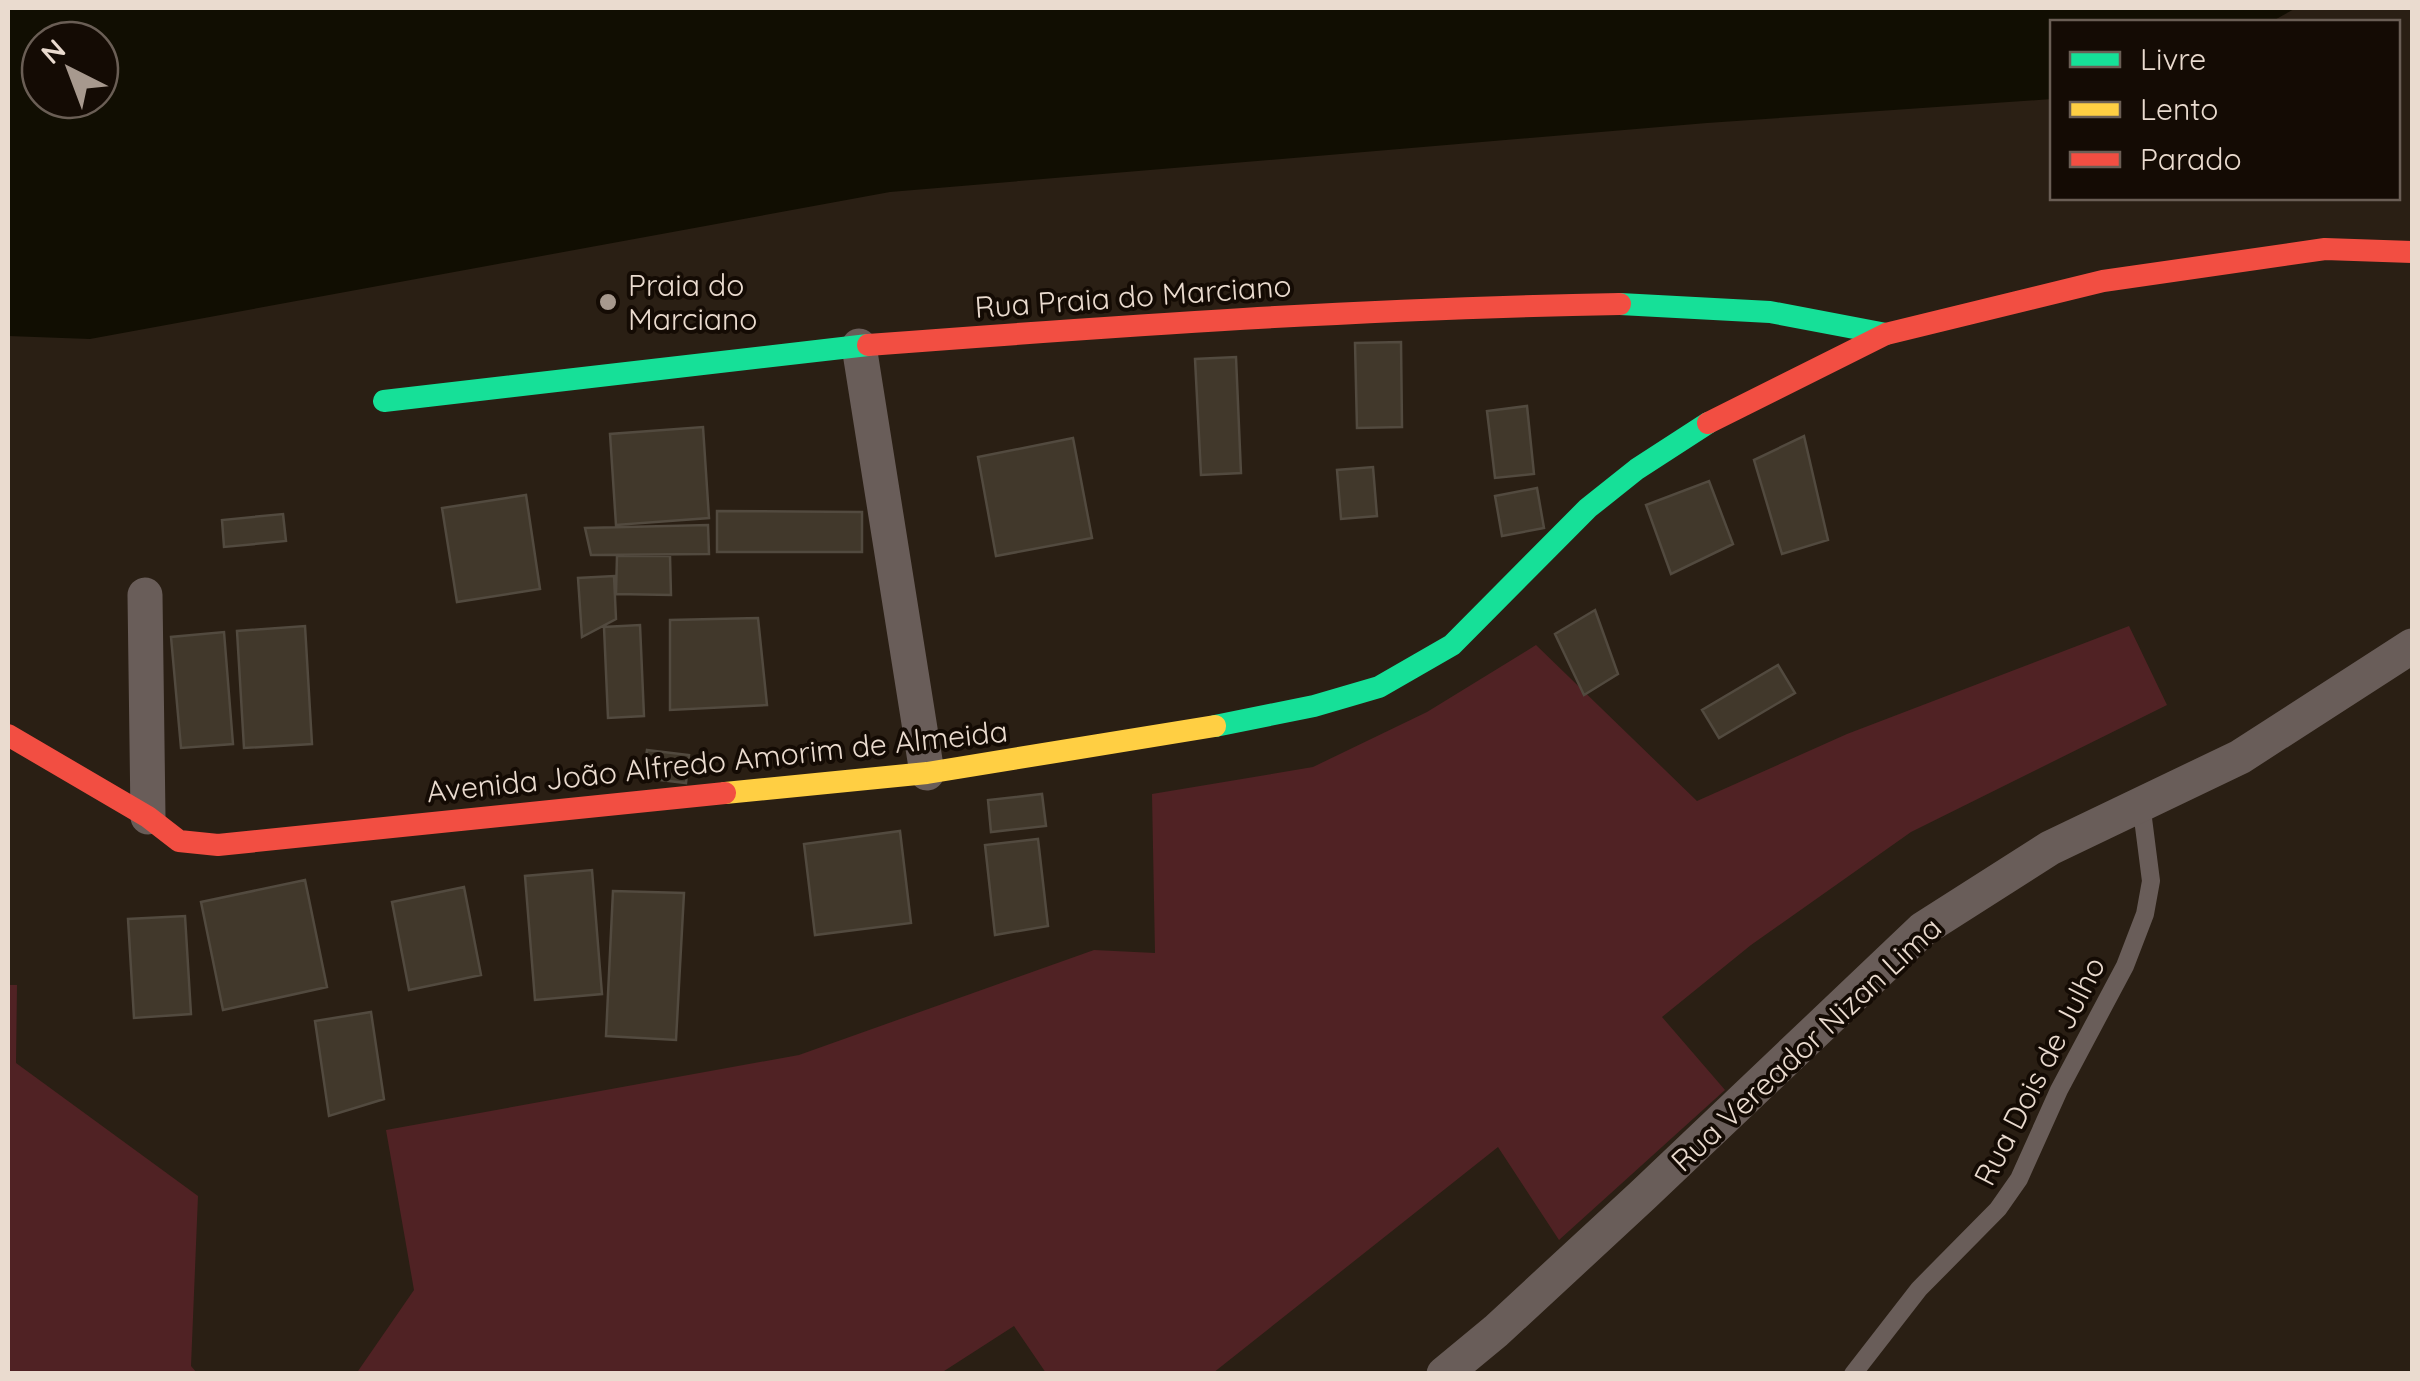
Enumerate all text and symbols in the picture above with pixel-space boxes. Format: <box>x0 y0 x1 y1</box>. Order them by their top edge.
north arrow <box>20 20 120 120</box>
legend <box>2050 20 2400 200</box>
text: N <box>34 31 72 71</box>
text: Livre <box>2140 40 2206 78</box>
text: Lento <box>2140 90 2218 128</box>
text: Parado <box>2140 140 2242 178</box>
place label: Praia do Marciano <box>628 266 757 338</box>
street label: Rua Praia do Marciano <box>973 266 1293 326</box>
marker: Praia do Marciano <box>597 291 619 313</box>
street label: Avenida João Alfredo Amorim de Almeida <box>425 712 1009 810</box>
street label: Rua Vereador Nizan Lima <box>1663 909 1949 1179</box>
street label: Rua Dois de Julho <box>1965 950 2113 1192</box>

